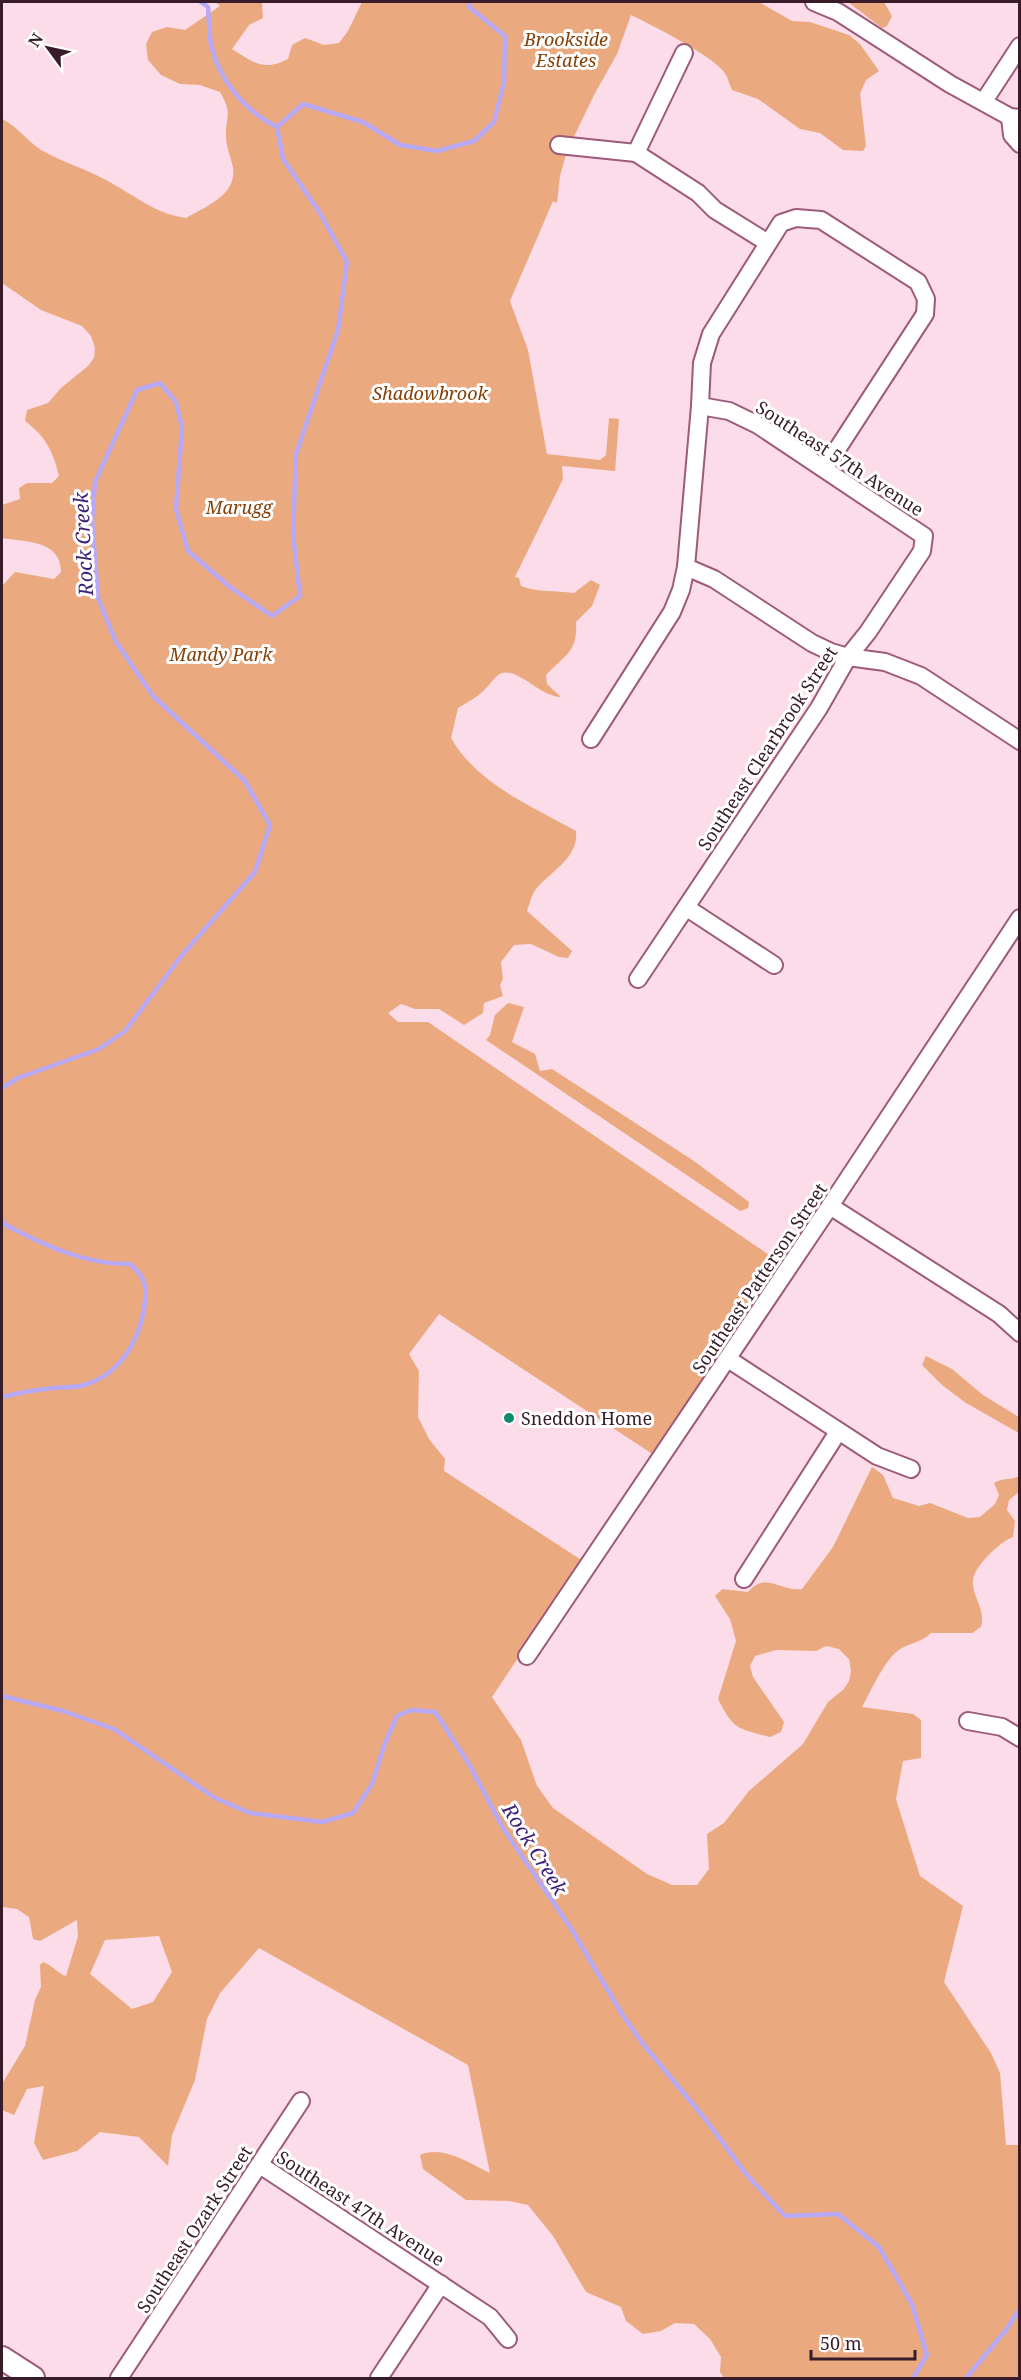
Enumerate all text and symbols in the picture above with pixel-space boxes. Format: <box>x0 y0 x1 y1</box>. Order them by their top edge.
north arrow <box>18 18 78 78</box>
park label: Brookside Estates <box>523 27 608 72</box>
text: N <box>23 28 48 51</box>
park label: Shadowbrook <box>372 381 489 405</box>
street label: Southeast 57th Avenue <box>752 395 928 521</box>
water label: Rock Creek <box>67 491 99 597</box>
park label: Marugg <box>205 495 273 519</box>
street label: Southeast Clearbrook Street <box>692 641 842 855</box>
park label: Mandy Park <box>169 642 273 666</box>
street label: Southeast Patterson Street <box>686 1178 832 1378</box>
place label: Sneddon Home <box>521 1406 652 1430</box>
marker: Sneddon Home <box>502 1411 516 1425</box>
water label: Rock Creek <box>496 1797 574 1901</box>
street label: Southeast Ozark Street <box>131 2141 257 2317</box>
street label: Southeast 47th Avenue <box>273 2145 449 2271</box>
scale bar <box>811 2323 914 2361</box>
text: 50 m <box>820 2331 862 2355</box>

